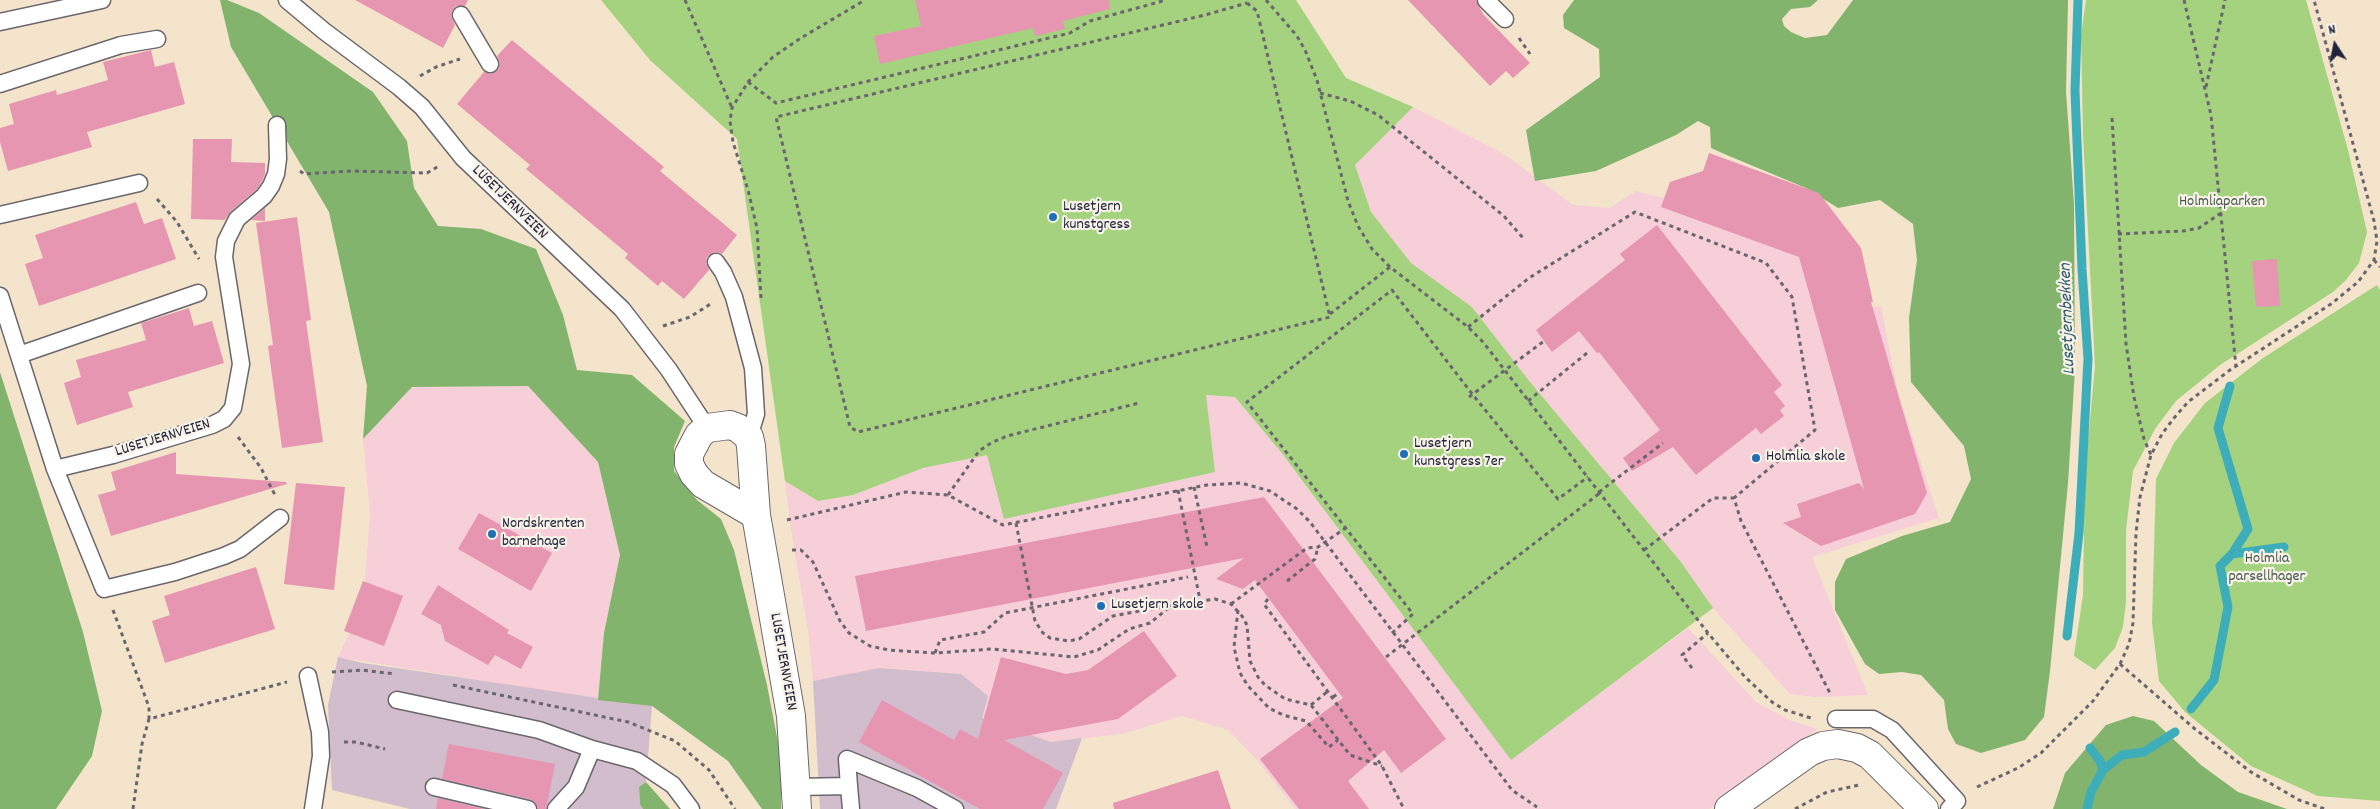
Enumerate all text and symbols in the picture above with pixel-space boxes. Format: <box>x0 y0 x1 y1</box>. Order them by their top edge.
north arrow <box>2310 20 2360 70</box>
text: N <box>2327 20 2337 41</box>
street label: LUSETJERNVEIEN <box>467 162 551 244</box>
park label: Holmliaparken <box>2179 193 2265 213</box>
place label: Lusetjern kunstgress <box>1063 198 1130 236</box>
marker: Lusetjern kunstgress <box>1047 211 1059 223</box>
water label: Lusetjernbekken <box>2056 263 2082 375</box>
street label: LUSETJERNVEIEN <box>113 415 213 463</box>
place label: Lusetjern kunstgress 7er <box>1414 435 1504 473</box>
marker: Lusetjern kunstgress 7er <box>1398 448 1410 460</box>
place label: Holmlia skole <box>1766 448 1845 468</box>
marker: Holmlia skole <box>1750 452 1762 464</box>
place label: Nordskrenten barnehage <box>502 515 584 553</box>
marker: Nordskrenten barnehage <box>486 528 498 540</box>
park label: Holmlia parsellhager <box>2228 550 2306 588</box>
place label: Lusetjern skole <box>1111 596 1204 616</box>
marker: Lusetjern skole <box>1095 600 1107 612</box>
street label: LUSETJERNVEIEN <box>764 612 800 712</box>

